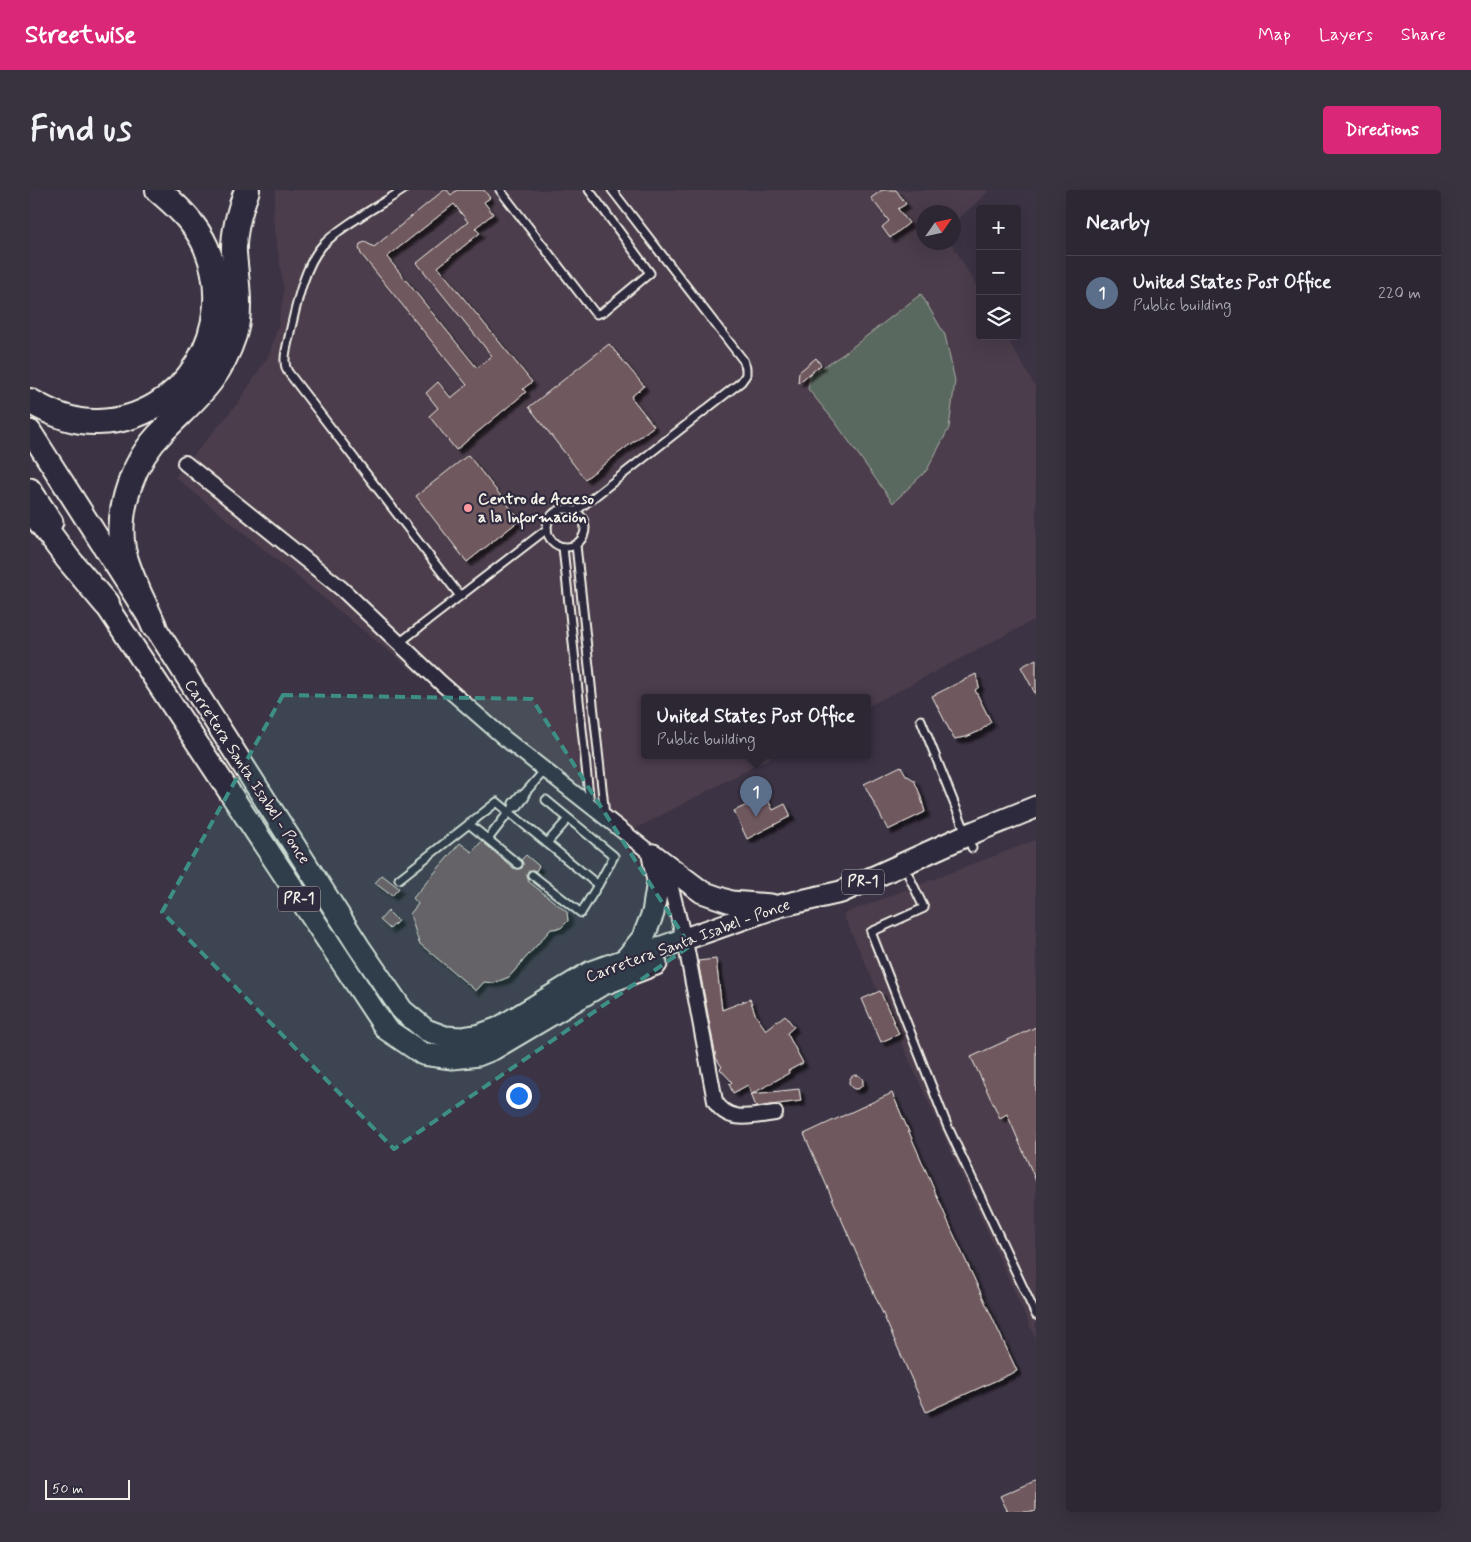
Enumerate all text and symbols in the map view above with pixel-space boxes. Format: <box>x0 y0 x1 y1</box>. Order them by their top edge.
text: Streetwise <box>25 20 136 51</box>
text: Map <box>1258 23 1291 47</box>
text: Layers <box>1319 23 1373 47</box>
text: Share <box>1401 23 1446 47</box>
button: Directions <box>1323 106 1441 154</box>
text: Find us <box>30 107 132 153</box>
north arrow <box>916 205 961 250</box>
map controls <box>976 205 1021 340</box>
button: + <box>976 205 1021 250</box>
text: Nearby <box>1086 209 1150 237</box>
button: − <box>976 250 1021 295</box>
text: United States Post Office <box>1133 270 1331 295</box>
text: 1 <box>1098 283 1106 304</box>
text: 220 m <box>1378 283 1421 304</box>
button: layers <box>976 295 1021 340</box>
text: Public building <box>1133 295 1232 316</box>
place label: Centro de Acceso a la Información <box>478 489 595 530</box>
marker: Centro de Acceso a la Información <box>462 502 474 514</box>
street label: Carretera Santa Isabel - Ponce <box>179 676 315 868</box>
popup <box>641 694 871 759</box>
text: United States Post Office <box>657 704 855 729</box>
text: Public building <box>657 729 755 750</box>
pin: 1 <box>740 776 772 817</box>
road number: PR-1 <box>842 870 884 894</box>
road number: PR-1 <box>278 886 320 912</box>
street label: Carretera Santa Isabel - Ponce <box>583 894 793 988</box>
your location <box>506 1083 532 1109</box>
scale bar <box>45 1477 130 1500</box>
text: 50 m <box>52 1480 83 1498</box>

